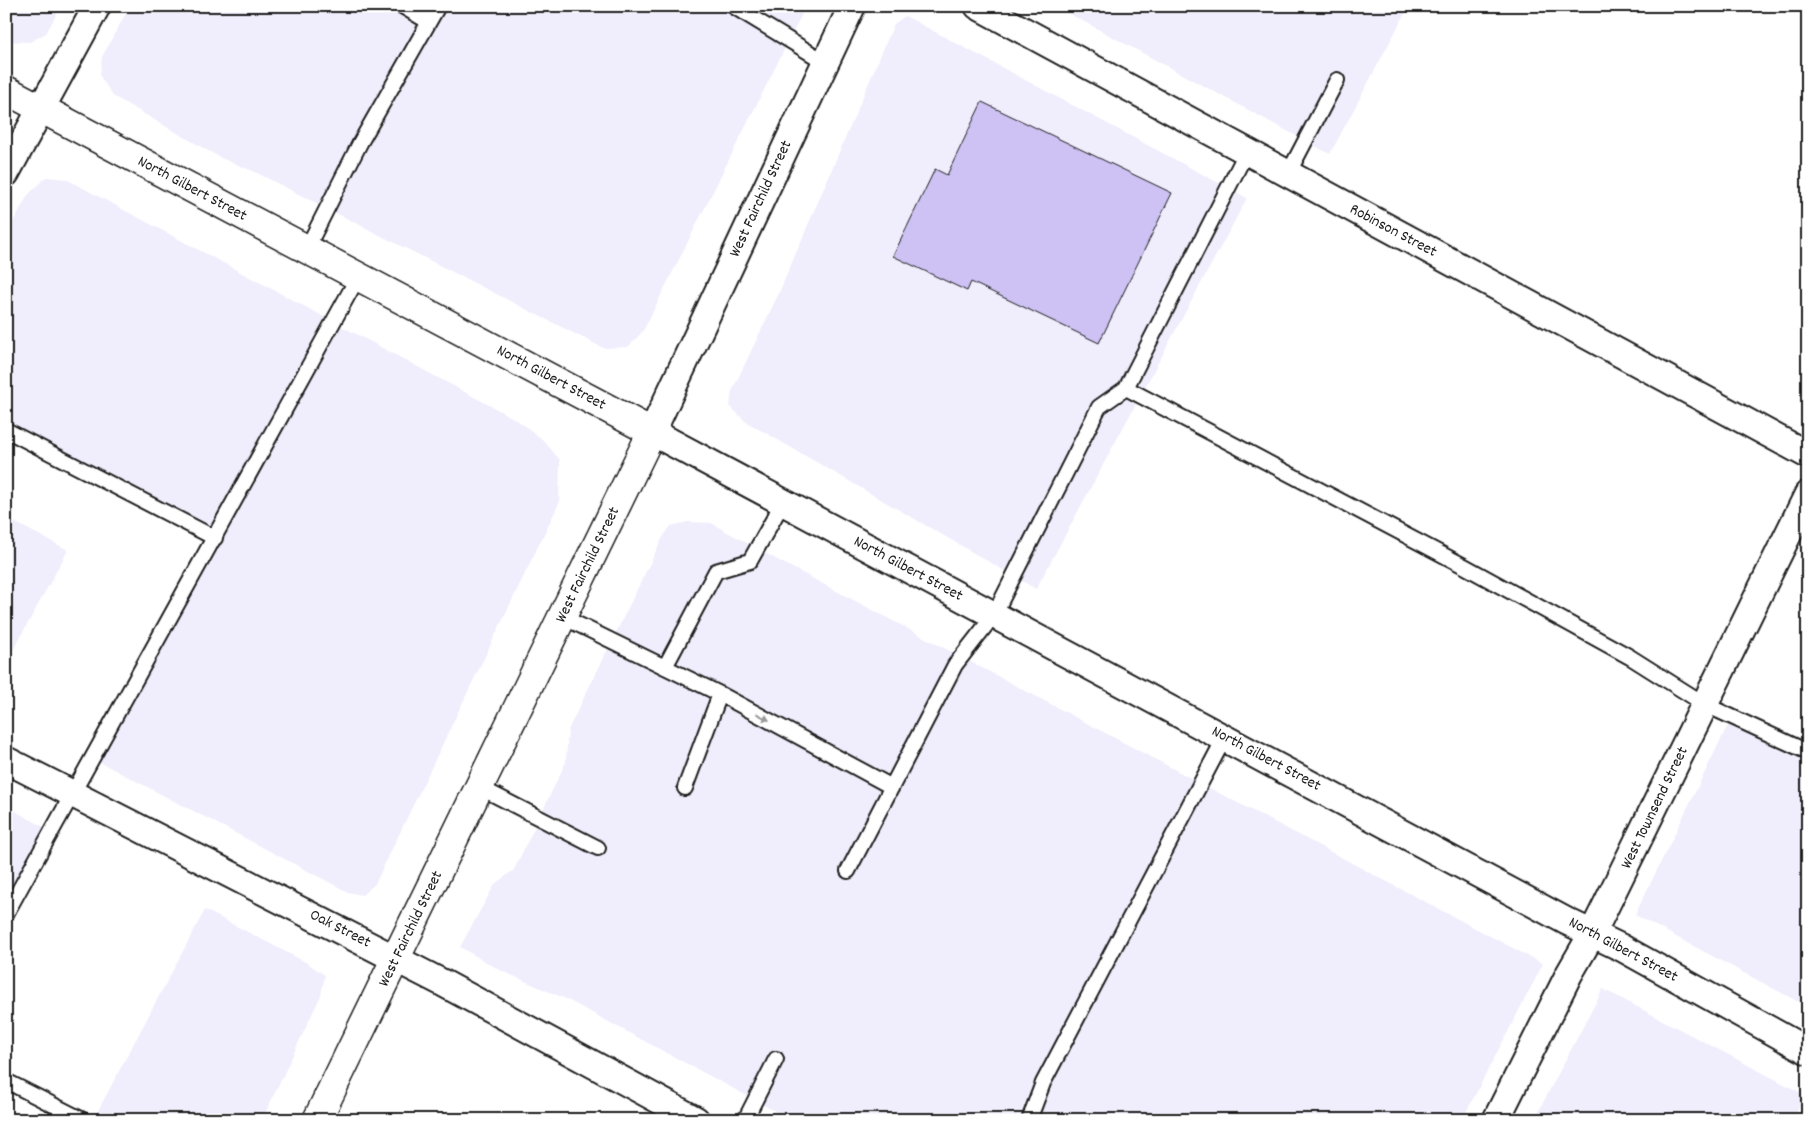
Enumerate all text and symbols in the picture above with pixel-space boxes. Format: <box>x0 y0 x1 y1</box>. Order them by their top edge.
street label: West Fairchild Street <box>724 137 798 261</box>
street label: North Gilbert Street <box>133 150 251 228</box>
street label: Robinson Street <box>1345 198 1441 264</box>
street label: North Gilbert Street <box>492 339 610 417</box>
street label: West Fairchild Street <box>550 503 626 627</box>
street label: North Gilbert Street <box>849 530 967 608</box>
one-way arrow <box>756 713 770 721</box>
street label: North Gilbert Street <box>1207 720 1325 798</box>
street label: West Townsend Street <box>1615 743 1695 873</box>
street label: West Fairchild Street <box>373 867 449 991</box>
street label: Oak Street <box>305 904 375 954</box>
street label: North Gilbert Street <box>1564 911 1682 989</box>

